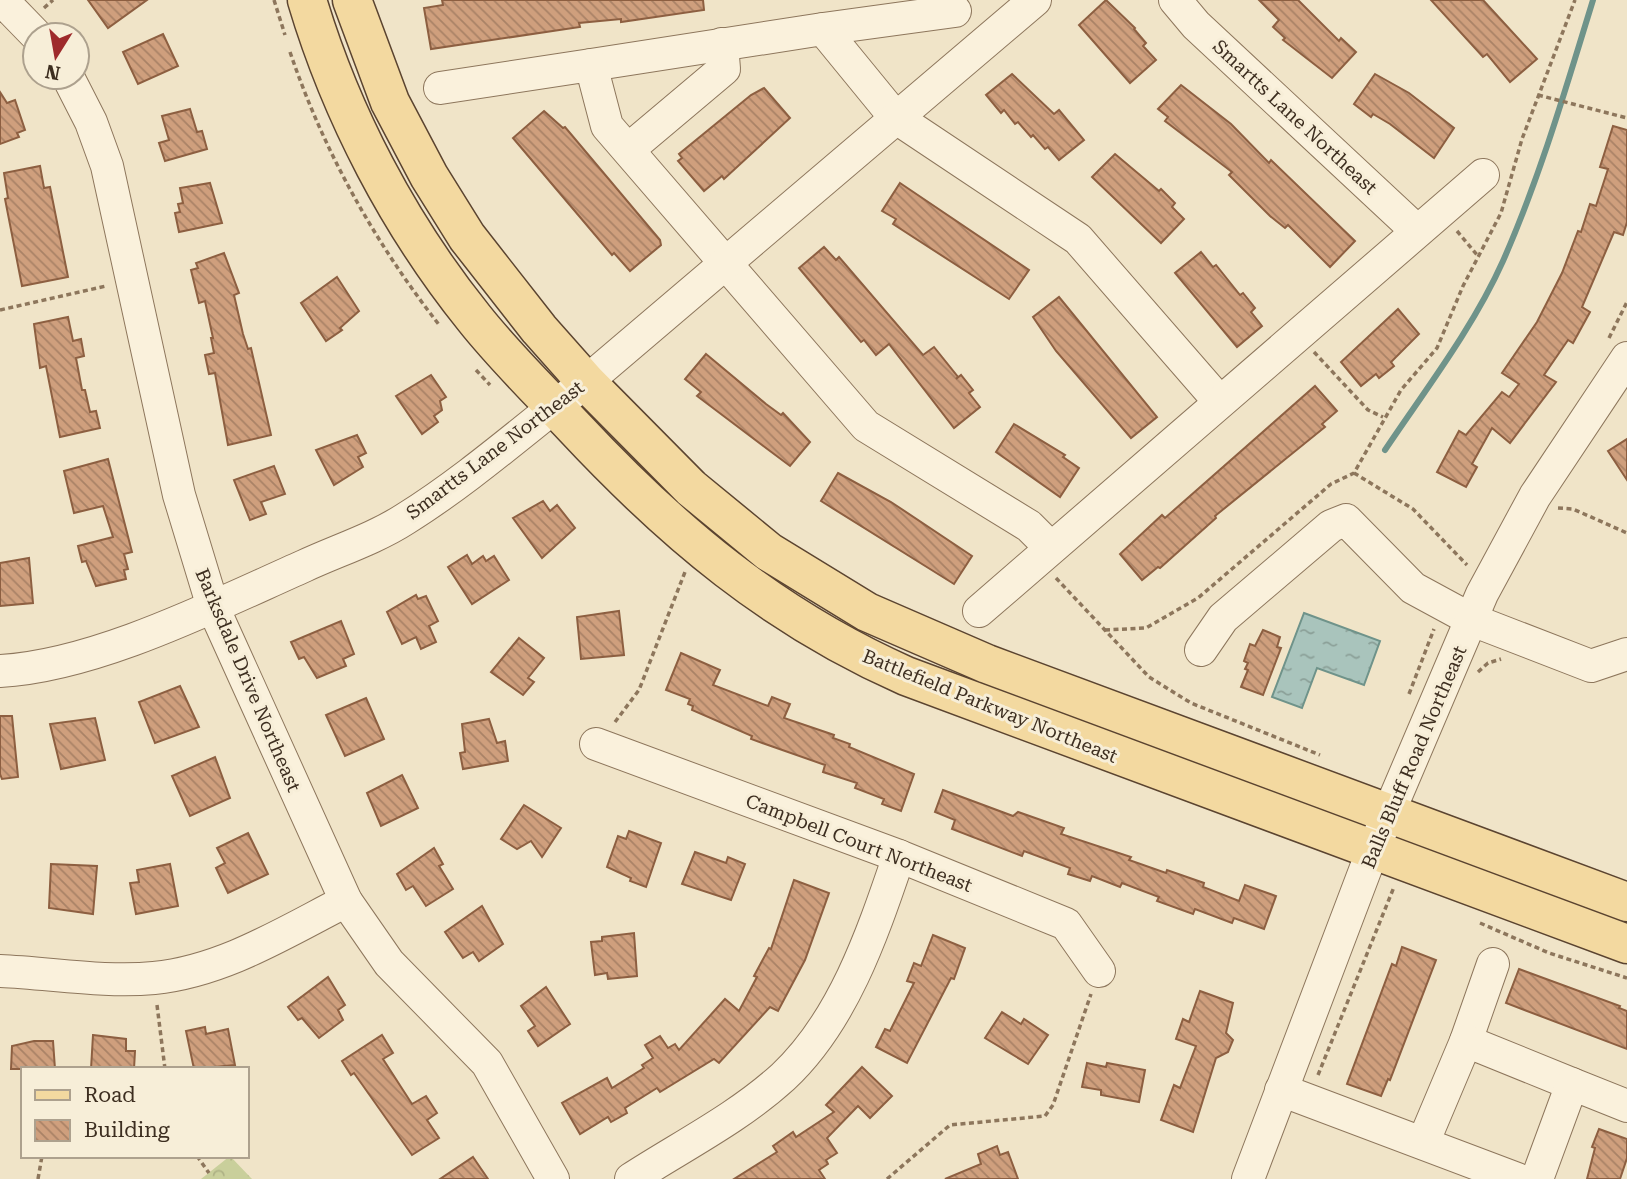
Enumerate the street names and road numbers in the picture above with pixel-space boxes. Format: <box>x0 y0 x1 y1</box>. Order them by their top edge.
street label: Smartts Lane Northeast <box>1208 35 1382 199</box>
street label: Smartts Lane Northeast <box>402 376 588 524</box>
street label: Barksdale Drive Northeast <box>190 565 306 795</box>
street label: Balls Bluff Road Northeast <box>1357 642 1471 872</box>
street label: Battlefield Parkway Northeast <box>859 644 1121 768</box>
street label: Campbell Court Northeast <box>742 789 976 897</box>

